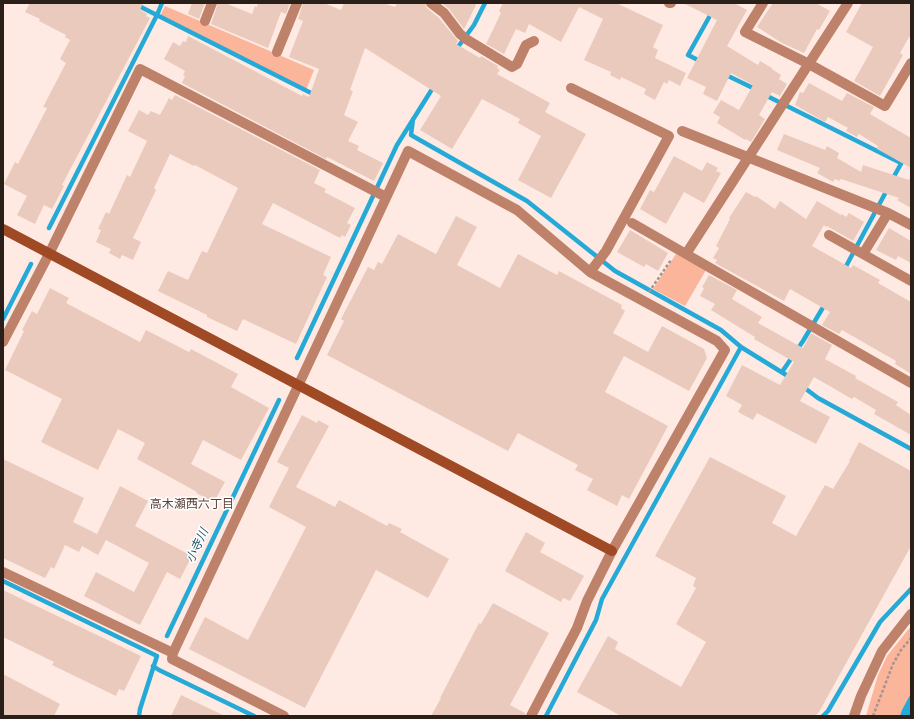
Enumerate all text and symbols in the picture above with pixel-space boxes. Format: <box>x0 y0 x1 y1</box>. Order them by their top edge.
district label: 高木瀬西六丁目 <box>150 498 234 512</box>
water label: 小寺川 <box>184 527 212 565</box>

